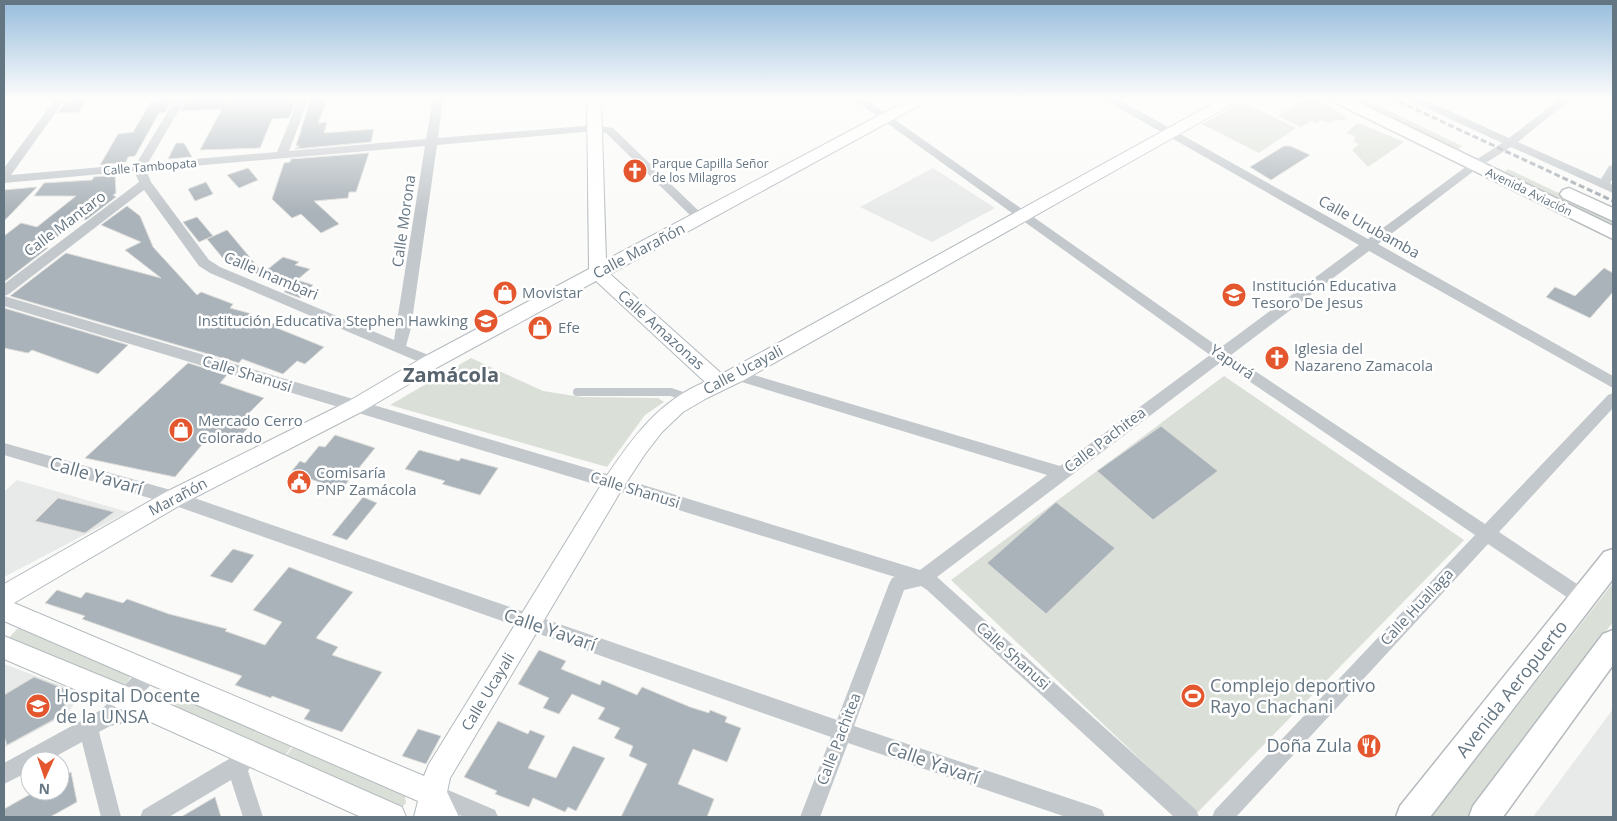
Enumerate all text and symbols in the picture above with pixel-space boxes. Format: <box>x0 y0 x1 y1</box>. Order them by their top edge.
street label: Calle Tambopata <box>102 154 198 179</box>
place label: Parque Capilla Señor de los Milagros <box>652 155 769 186</box>
church icon: Parque Capilla Señor de los Milagros <box>622 158 648 184</box>
street label: Avenida Aviación <box>1483 163 1575 220</box>
street label: Calle Morona <box>387 173 419 268</box>
street label: Calle Mantaro <box>19 186 109 261</box>
street label: Calle Urubamba <box>1315 190 1424 262</box>
street label: Calle Marañón <box>589 217 688 283</box>
street label: Calle Inambari <box>221 246 322 304</box>
place label: Institución Educativa Tesoro De Jesus <box>1252 275 1397 312</box>
shop icon: Movistar <box>492 280 518 306</box>
place label: Movistar <box>522 282 583 302</box>
school or university icon: Institución Educativa Tesoro De Jesus <box>1221 282 1247 308</box>
street label: Calle Amazonas <box>614 285 709 374</box>
school or university icon: Institución Educativa Stephen Hawking <box>473 308 499 334</box>
place label: Institución Educativa Stephen Hawking <box>198 310 468 330</box>
shop icon: Efe <box>527 315 553 341</box>
place label: Efe <box>558 317 580 337</box>
place label: Iglesia del Nazareno Zamacola <box>1294 338 1433 375</box>
street label: Yapurá <box>1206 339 1259 383</box>
street label: Calle Ucayali <box>699 340 786 399</box>
church icon: Iglesia del Nazareno Zamacola <box>1264 345 1290 371</box>
street label: Calle Shanusi <box>200 350 295 396</box>
district label: Zamácola <box>403 361 499 388</box>
street label: Calle Pachitea <box>1060 402 1149 476</box>
place label: Mercado Cerro Colorado <box>198 410 303 447</box>
shop icon: Mercado Cerro Colorado <box>168 417 194 443</box>
street label: Calle Yavarí <box>47 450 146 500</box>
place label: Comisaría PNP Zamácola <box>316 462 417 499</box>
street label: Calle Shanusi <box>588 466 683 512</box>
public building icon: Comisaría PNP Zamácola <box>286 469 312 495</box>
street label: Marañón <box>145 472 210 520</box>
street label: Calle Huallaga <box>1375 563 1457 649</box>
street label: Calle Yavarí <box>501 602 600 656</box>
street label: Avenida Aeropuerto <box>1450 615 1572 762</box>
street label: Calle Shanusi <box>973 617 1055 694</box>
street label: Calle Ucayali <box>456 649 518 734</box>
place label: Complejo deportivo Rayo Chachani <box>1210 673 1376 718</box>
place label: Hospital Docente de la UNSA <box>56 683 200 728</box>
sports icon: Complejo deportivo Rayo Chachani <box>1180 683 1206 709</box>
street label: Calle Pachitea <box>811 690 865 788</box>
school or university icon: Hospital Docente de la UNSA <box>25 693 51 719</box>
place label: Doña Zula <box>1267 733 1352 757</box>
restaurant icon: Doña Zula <box>1356 733 1382 759</box>
street label: Calle Yavarí <box>884 735 983 789</box>
north arrow <box>20 751 70 801</box>
text: N <box>38 780 50 799</box>

